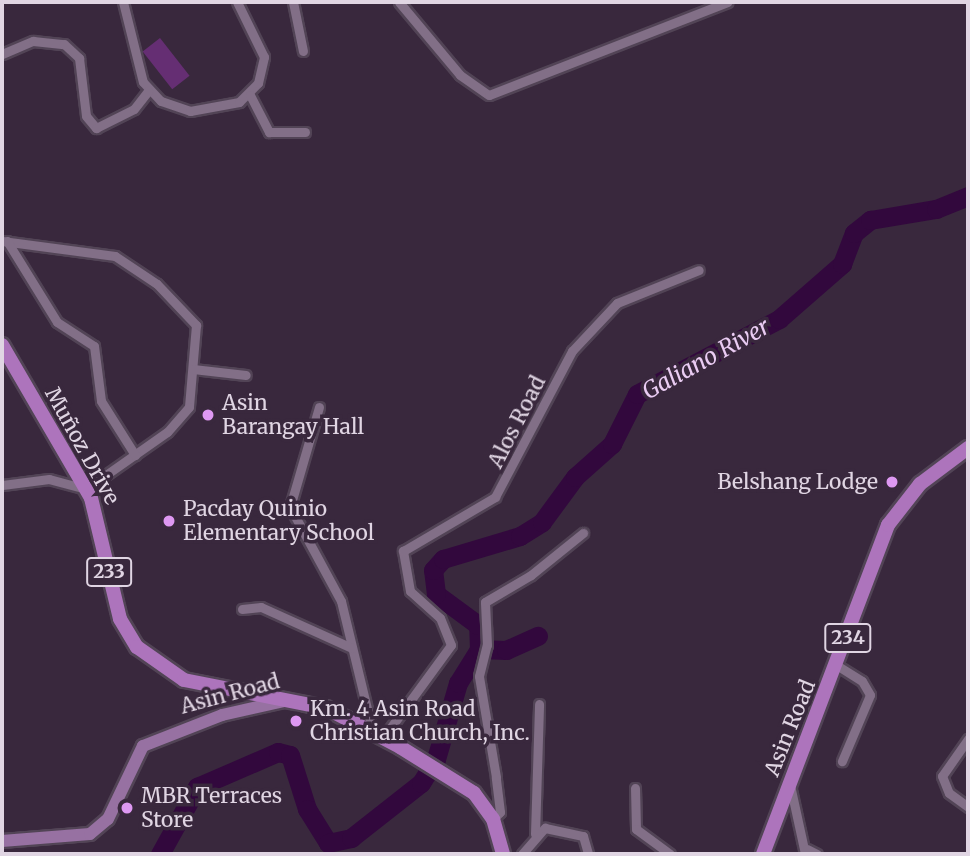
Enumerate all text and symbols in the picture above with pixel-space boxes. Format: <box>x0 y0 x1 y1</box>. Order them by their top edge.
water label: Galiano River <box>638 313 774 405</box>
street label: Alos Road <box>483 372 551 472</box>
street label: Muñoz Drive <box>39 383 125 509</box>
place label: Asin Barangay Hall <box>222 390 364 440</box>
marker: Asin Barangay Hall <box>200 407 216 423</box>
place label: Belshang Lodge <box>717 469 878 495</box>
marker: Belshang Lodge <box>884 474 900 490</box>
place label: Pacday Quinio Elementary School <box>183 496 374 546</box>
marker: Pacday Quinio Elementary School <box>161 513 177 529</box>
road number: 233 <box>84 556 134 587</box>
road number: 234 <box>824 622 872 653</box>
street label: Asin Road <box>178 669 282 719</box>
street label: Asin Road <box>759 676 821 780</box>
place label: Km. 4 Asin Road Christian Church, Inc. <box>310 696 530 746</box>
marker: Km. 4 Asin Road Christian Church, Inc. <box>288 713 304 729</box>
place label: MBR Terraces Store <box>141 783 282 833</box>
marker: MBR Terraces Store <box>119 800 135 816</box>

